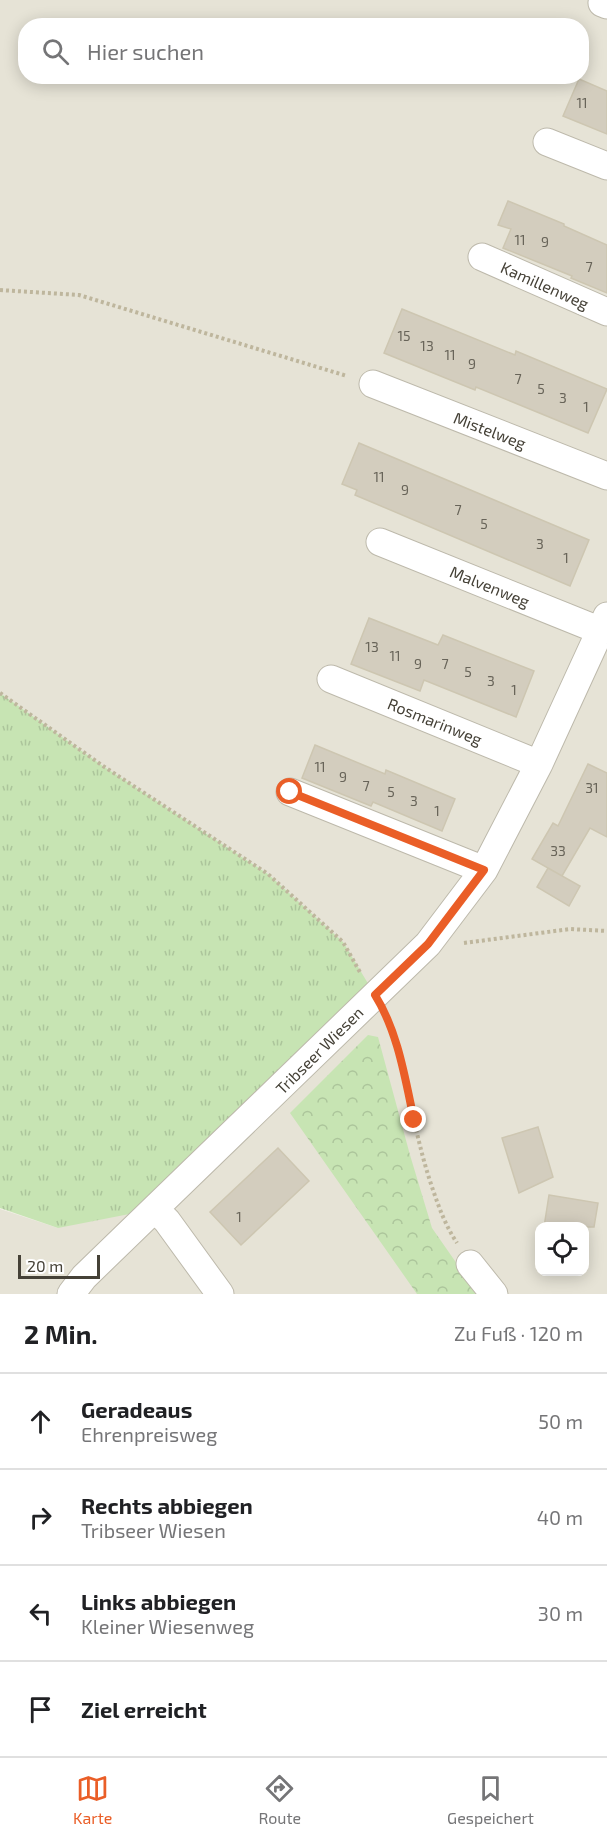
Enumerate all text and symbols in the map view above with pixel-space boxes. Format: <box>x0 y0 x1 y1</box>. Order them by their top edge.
search box <box>18 18 589 84</box>
icon: search <box>39 35 72 68</box>
text: Hier suchen <box>87 38 204 64</box>
house number: 11 <box>576 94 588 111</box>
house number: 11 <box>514 231 526 248</box>
house number: 9 <box>541 233 549 250</box>
street label: Kamillenweg <box>498 257 592 313</box>
house number: 7 <box>585 258 593 275</box>
house number: 15 <box>397 327 411 344</box>
house number: 13 <box>420 337 434 354</box>
house number: 11 <box>444 346 456 363</box>
house number: 9 <box>468 355 476 372</box>
house number: 7 <box>514 370 522 387</box>
house number: 5 <box>537 380 545 397</box>
house number: 3 <box>559 389 567 406</box>
house number: 1 <box>583 398 589 415</box>
street label: Mistelweg <box>451 408 529 453</box>
house number: 11 <box>373 468 385 485</box>
house number: 9 <box>401 481 409 498</box>
house number: 7 <box>454 501 462 518</box>
house number: 5 <box>480 515 488 532</box>
house number: 3 <box>536 535 544 552</box>
house number: 1 <box>563 549 569 566</box>
street label: Malvenweg <box>447 561 533 611</box>
house number: 13 <box>365 638 379 655</box>
house number: 11 <box>389 647 401 664</box>
house number: 9 <box>414 655 422 672</box>
house number: 7 <box>441 655 449 672</box>
house number: 5 <box>464 663 472 680</box>
house number: 3 <box>487 672 495 689</box>
house number: 1 <box>511 681 517 698</box>
street label: Rosmarinweg <box>385 693 485 749</box>
house number: 11 <box>314 758 326 775</box>
house number: 9 <box>339 768 347 785</box>
house number: 7 <box>362 777 370 794</box>
route start <box>276 778 302 804</box>
house number: 31 <box>585 779 599 796</box>
house number: 5 <box>387 783 395 800</box>
house number: 3 <box>410 792 418 809</box>
house number: 1 <box>434 802 440 819</box>
house number: 33 <box>550 842 566 859</box>
street label: Tribseer Wiesen <box>271 1002 367 1098</box>
route end <box>400 1106 426 1132</box>
house number: 1 <box>236 1208 242 1225</box>
map controls <box>535 1222 589 1276</box>
button: locate <box>535 1222 589 1276</box>
scale bar <box>18 1252 100 1280</box>
text: 20 m <box>27 1256 63 1275</box>
text: 2 Min. <box>24 1318 98 1349</box>
text: Zu Fuß · 120 m <box>454 1321 583 1345</box>
text: Geradeaus <box>81 1396 192 1422</box>
icon: ahead <box>24 1405 57 1438</box>
text: 50 m <box>538 1409 583 1433</box>
text: Ehrenpreisweg <box>81 1422 217 1446</box>
text: Rechts abbiegen <box>81 1492 253 1518</box>
icon: right <box>24 1501 57 1534</box>
text: 40 m <box>537 1505 583 1529</box>
text: Tribseer Wiesen <box>81 1518 226 1542</box>
text: Links abbiegen <box>81 1588 236 1614</box>
icon: left <box>24 1597 57 1630</box>
text: 30 m <box>538 1601 583 1625</box>
text: Kleiner Wiesenweg <box>81 1614 254 1638</box>
icon: arrive <box>24 1693 57 1726</box>
text: Ziel erreicht <box>81 1696 207 1722</box>
tab: Karte <box>73 1772 112 1827</box>
tab: Route <box>258 1772 301 1827</box>
tab: Gespeichert <box>447 1772 534 1827</box>

